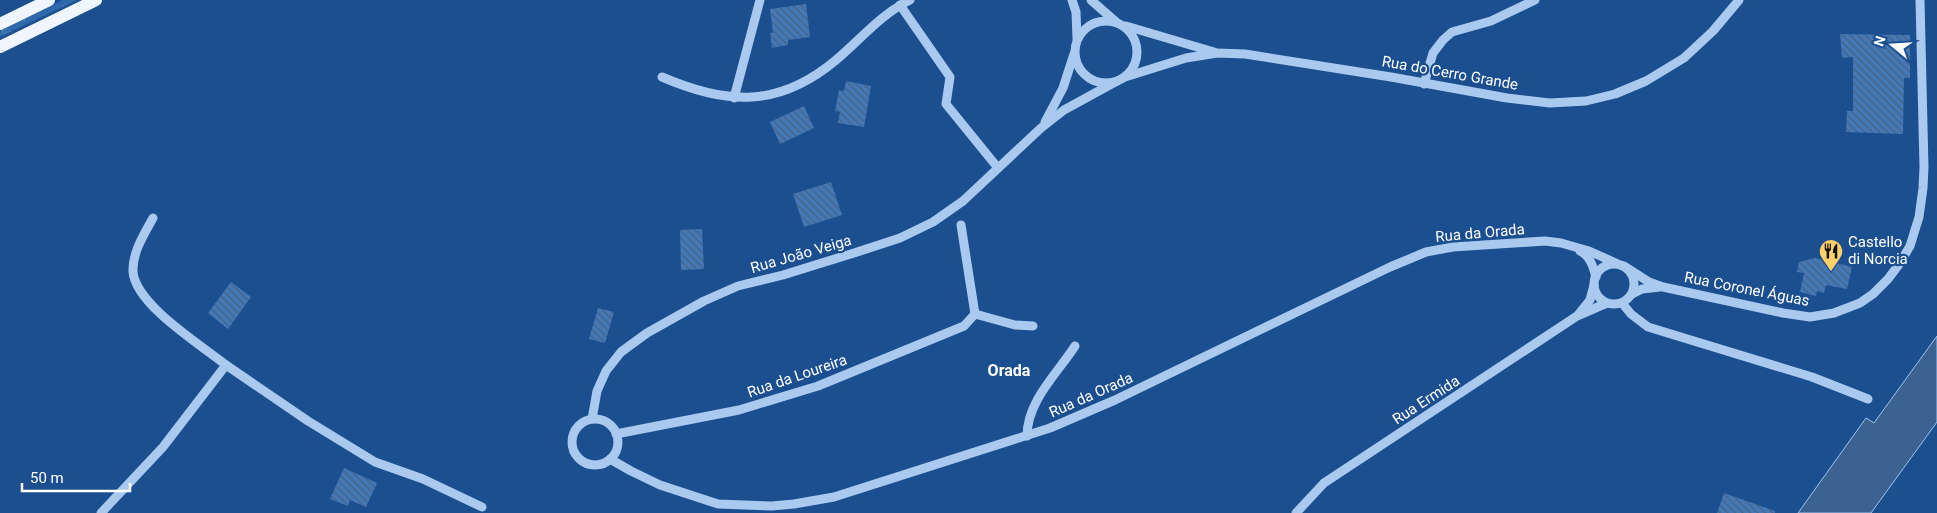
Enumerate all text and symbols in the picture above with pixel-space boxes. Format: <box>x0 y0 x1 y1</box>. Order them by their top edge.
north arrow <box>1867 20 1917 70</box>
text: N <box>1870 34 1889 48</box>
street label: Rua do Cerro Grande <box>1380 52 1520 94</box>
street label: Rua da Orada <box>1435 220 1525 246</box>
street label: Rua João Veiga <box>748 231 854 277</box>
place label: Castello di Norcia <box>1848 233 1908 268</box>
restaurant icon: Castello di Norcia <box>1818 238 1844 272</box>
street label: Rua Coronel Águas <box>1683 268 1811 310</box>
street label: Rua da Loureira <box>745 351 849 401</box>
district label: Orada <box>988 361 1031 380</box>
street label: Rua da Orada <box>1046 369 1136 421</box>
street label: Rua Ermida <box>1389 372 1463 428</box>
scale bar <box>22 460 130 492</box>
text: 50 m <box>30 469 64 487</box>

